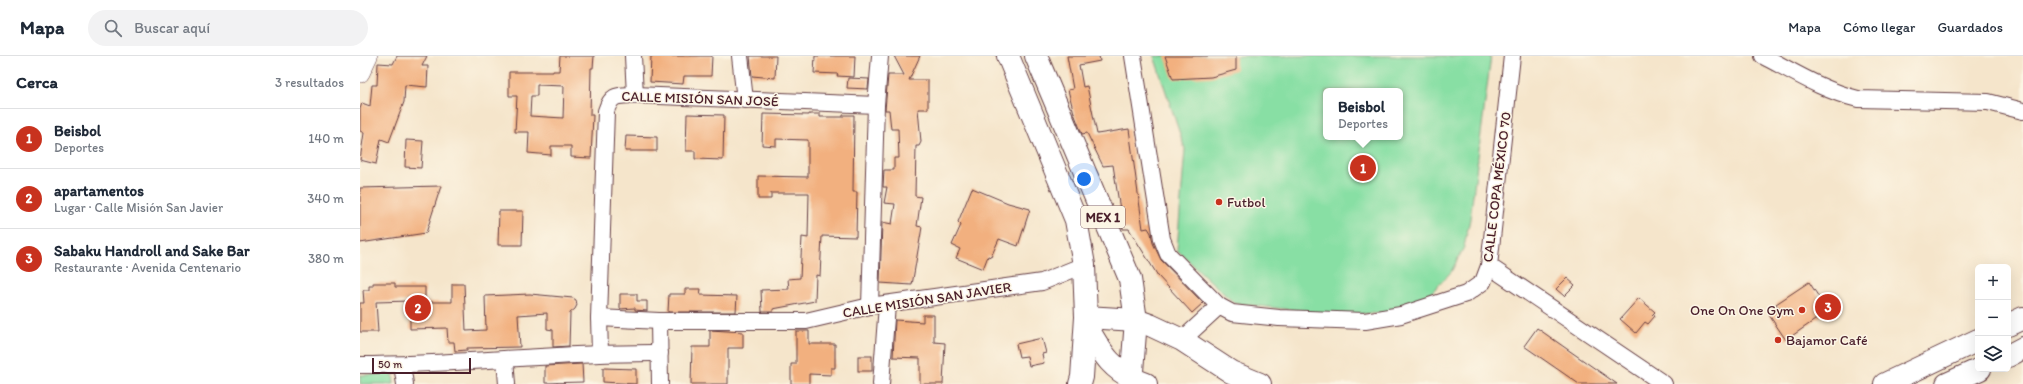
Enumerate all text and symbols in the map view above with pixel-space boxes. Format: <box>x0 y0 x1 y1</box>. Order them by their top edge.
search box <box>88 10 368 46</box>
text: Mapa <box>20 16 64 39</box>
icon: search <box>102 17 124 39</box>
text: Buscar aquí <box>134 19 210 37</box>
text: Mapa <box>1788 19 1821 36</box>
text: Cómo llegar <box>1843 19 1915 36</box>
text: Guardados <box>1937 19 2003 36</box>
text: Cerca <box>16 72 58 92</box>
text: 3 resultados <box>275 75 344 90</box>
street label: CALLE MISIÓN SAN JOSÉ <box>621 88 779 110</box>
popup <box>1323 88 1403 140</box>
text: Beisbol <box>1338 98 1385 116</box>
street label: CALLE COPA MÉXICO 70 <box>1479 111 1515 263</box>
text: Deportes <box>1338 116 1388 131</box>
text: Beisbol <box>54 122 101 140</box>
text: 1 <box>26 131 32 146</box>
text: 140 m <box>308 131 344 146</box>
text: Deportes <box>54 140 104 155</box>
pin: 1 <box>1350 153 1376 183</box>
your location <box>1074 169 1094 189</box>
text: apartamentos <box>54 182 144 200</box>
text: 2 <box>26 191 32 206</box>
text: 340 m <box>307 191 344 206</box>
place label: Futbol <box>1227 194 1265 211</box>
marker: Futbol <box>1214 197 1224 207</box>
text: Lugar · Calle Misión San Javier <box>54 200 223 215</box>
road number: MEX 1 <box>1081 206 1125 228</box>
text: Sabaku Handroll and Sake Bar <box>54 242 250 260</box>
text: 3 <box>25 251 33 266</box>
text: 380 m <box>308 251 344 266</box>
text: Restaurante · Avenida Centenario <box>54 260 241 275</box>
map controls <box>1975 264 2011 372</box>
button: + <box>1975 264 2011 300</box>
street label: CALLE MISIÓN SAN JAVIER <box>842 278 1013 322</box>
pin: 3 <box>1815 292 1841 322</box>
pin: 2 <box>405 293 431 323</box>
button: − <box>1975 300 2011 336</box>
place label: One On One Gym <box>1690 302 1795 319</box>
marker: One On One Gym <box>1797 305 1807 315</box>
place label: Bajamor Café <box>1786 332 1868 349</box>
marker: Bajamor Café <box>1773 335 1783 345</box>
button: layers <box>1975 336 2011 372</box>
scale bar <box>372 356 471 375</box>
text: 50 m <box>378 358 402 371</box>

